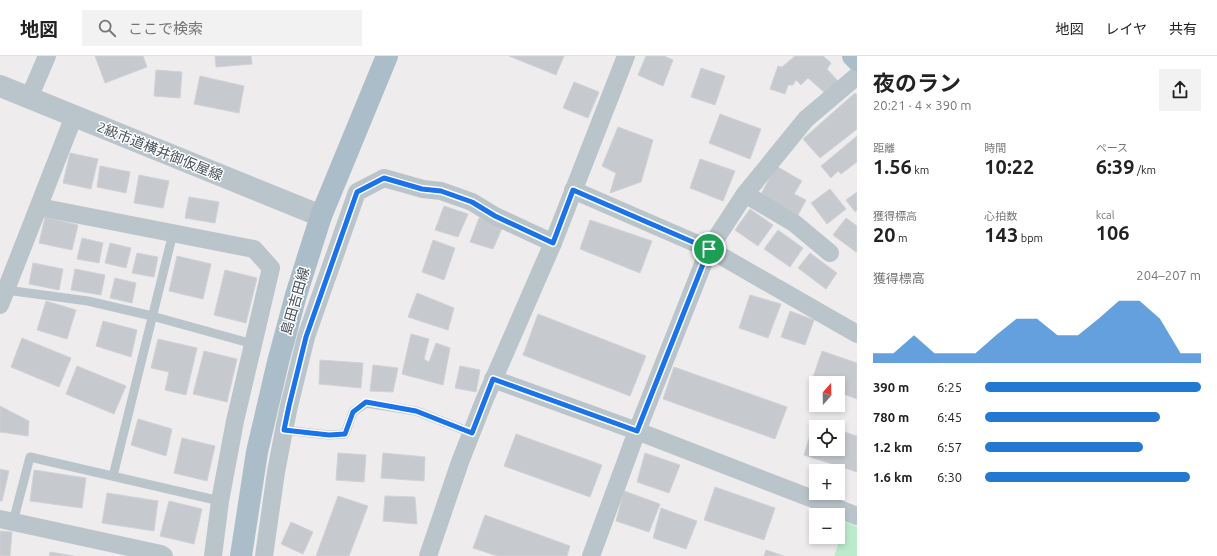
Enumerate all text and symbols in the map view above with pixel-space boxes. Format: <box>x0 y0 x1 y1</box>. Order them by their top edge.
search box <box>82 10 362 46</box>
icon: search <box>96 17 118 39</box>
text: 地図 <box>20 18 58 40</box>
text: ここで検索 <box>128 20 203 37</box>
text: 地図 <box>1055 21 1083 37</box>
text: レイヤ <box>1105 21 1147 37</box>
text: 共有 <box>1169 21 1197 37</box>
button: share <box>1159 69 1201 111</box>
text: 夜のラン <box>873 70 961 95</box>
text: 20:21 · 4 × 390 m <box>873 98 972 112</box>
street label: 2級市道横井御仮屋線 <box>95 119 225 183</box>
text: 距離 <box>873 142 895 154</box>
text: 時間 <box>984 142 1006 154</box>
text: ペース <box>1096 142 1128 154</box>
text: 1.56 <box>873 155 912 178</box>
text: 10:22 <box>984 155 1034 178</box>
text: 6:39 <box>1096 155 1134 178</box>
text: km <box>912 164 929 176</box>
text: /km <box>1134 164 1156 176</box>
text: kcal <box>1096 209 1115 221</box>
text: 獲得標高 <box>873 210 917 222</box>
text: 心拍数 <box>984 210 1017 222</box>
text: 106 <box>1096 221 1130 244</box>
text: 20 <box>873 223 896 246</box>
text: 143 <box>984 223 1018 246</box>
pin <box>692 232 726 266</box>
text: m <box>896 232 908 244</box>
text: bpm <box>1018 232 1043 244</box>
icon: arrive <box>698 238 720 260</box>
street label: 島田吉田線 <box>278 265 312 337</box>
text: 204–207 m <box>1136 268 1201 282</box>
text: 獲得標高 <box>873 271 925 285</box>
north arrow <box>809 376 845 412</box>
map controls <box>809 376 845 544</box>
text: 390 m <box>873 380 909 394</box>
text: 6:25 <box>937 380 962 394</box>
text: 780 m <box>873 410 909 424</box>
text: 6:45 <box>937 410 962 424</box>
button: locate <box>809 420 845 456</box>
text: 1.2 km <box>873 440 912 454</box>
text: 6:57 <box>937 440 962 454</box>
button: + <box>809 464 845 500</box>
text: 1.6 km <box>873 470 912 484</box>
text: 6:30 <box>937 470 962 484</box>
button: − <box>809 508 845 544</box>

